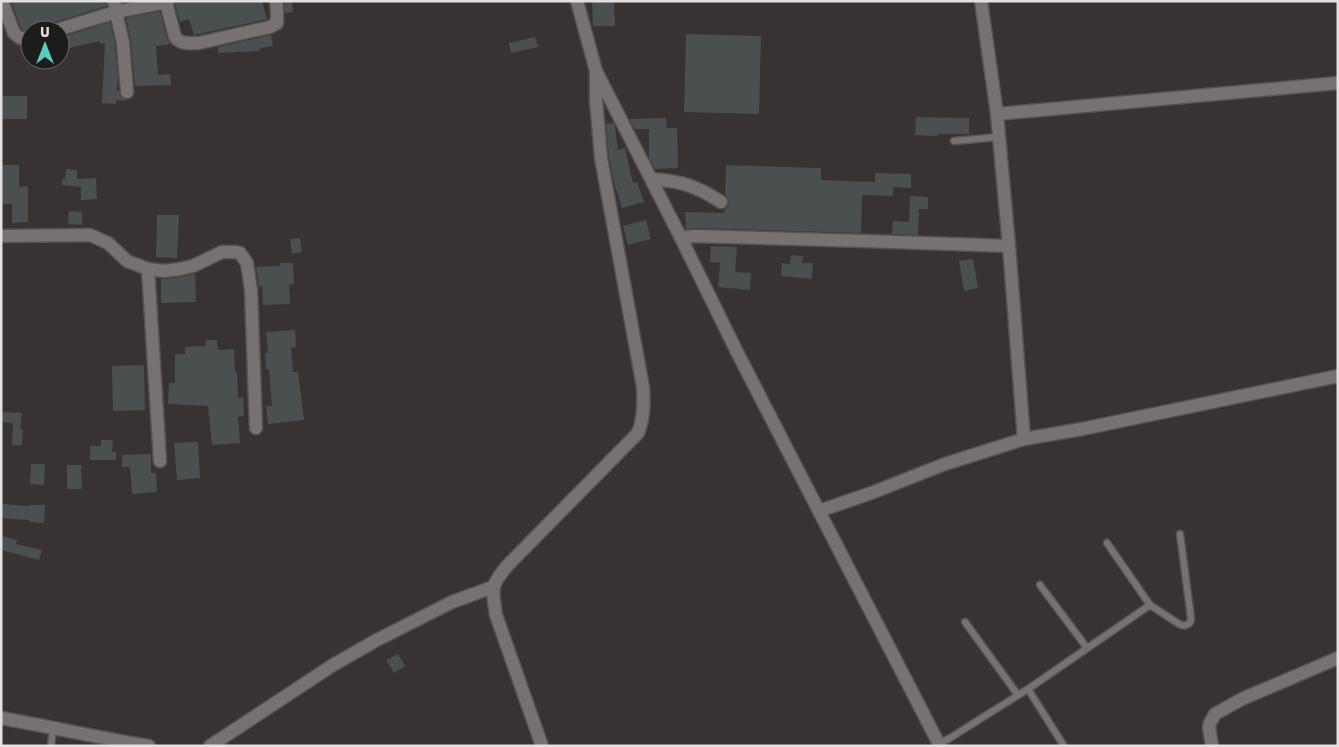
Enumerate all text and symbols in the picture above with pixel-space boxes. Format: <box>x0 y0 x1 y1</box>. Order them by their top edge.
north arrow <box>20 20 70 70</box>
text: U <box>40 22 50 42</box>

